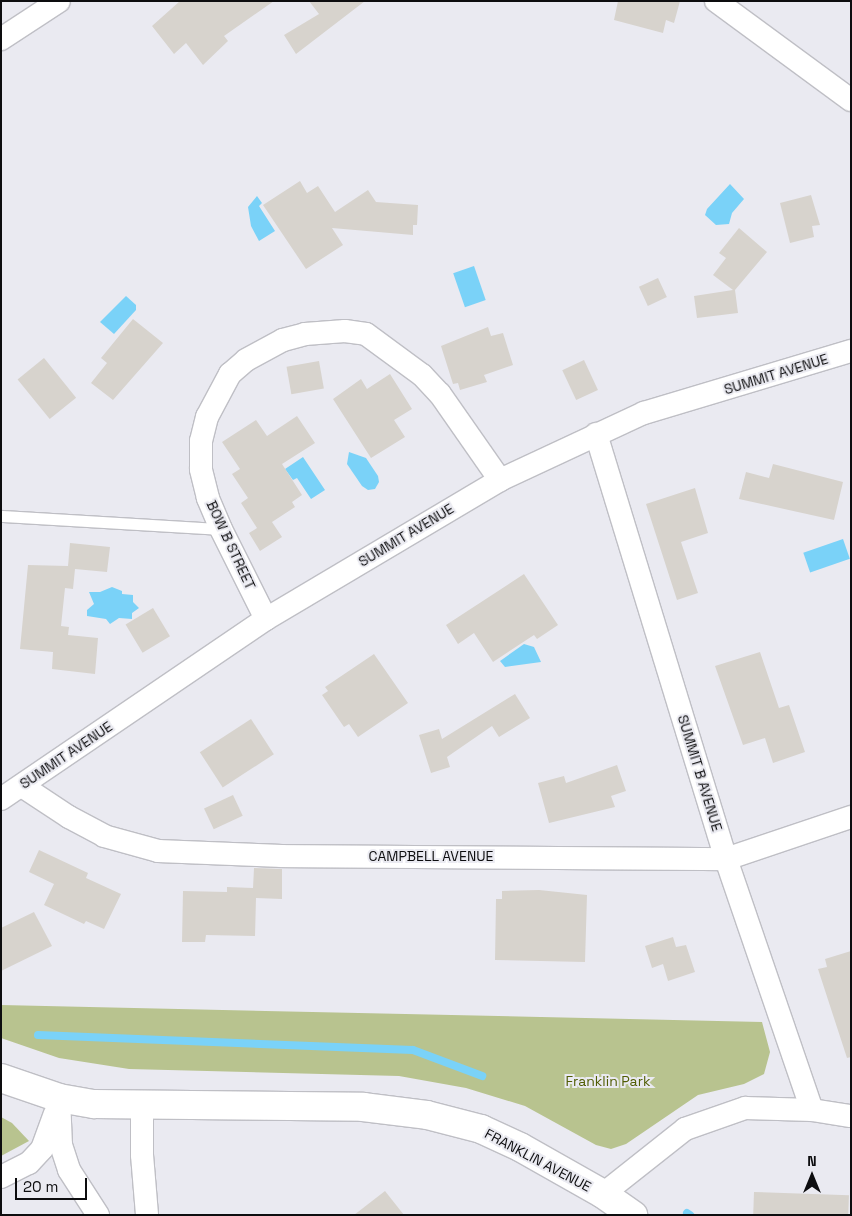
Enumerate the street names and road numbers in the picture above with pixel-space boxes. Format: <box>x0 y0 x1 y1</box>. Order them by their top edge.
street label: SUMMIT AVENUE <box>722 350 830 398</box>
street label: BOW B STREET <box>203 498 259 592</box>
street label: SUMMIT AVENUE <box>355 500 457 570</box>
street label: SUMMIT B AVENUE <box>674 713 726 833</box>
street label: SUMMIT AVENUE <box>16 718 116 792</box>
street label: CAMPBELL AVENUE <box>368 848 494 864</box>
street label: FRANKLIN AVENUE <box>482 1125 594 1195</box>

